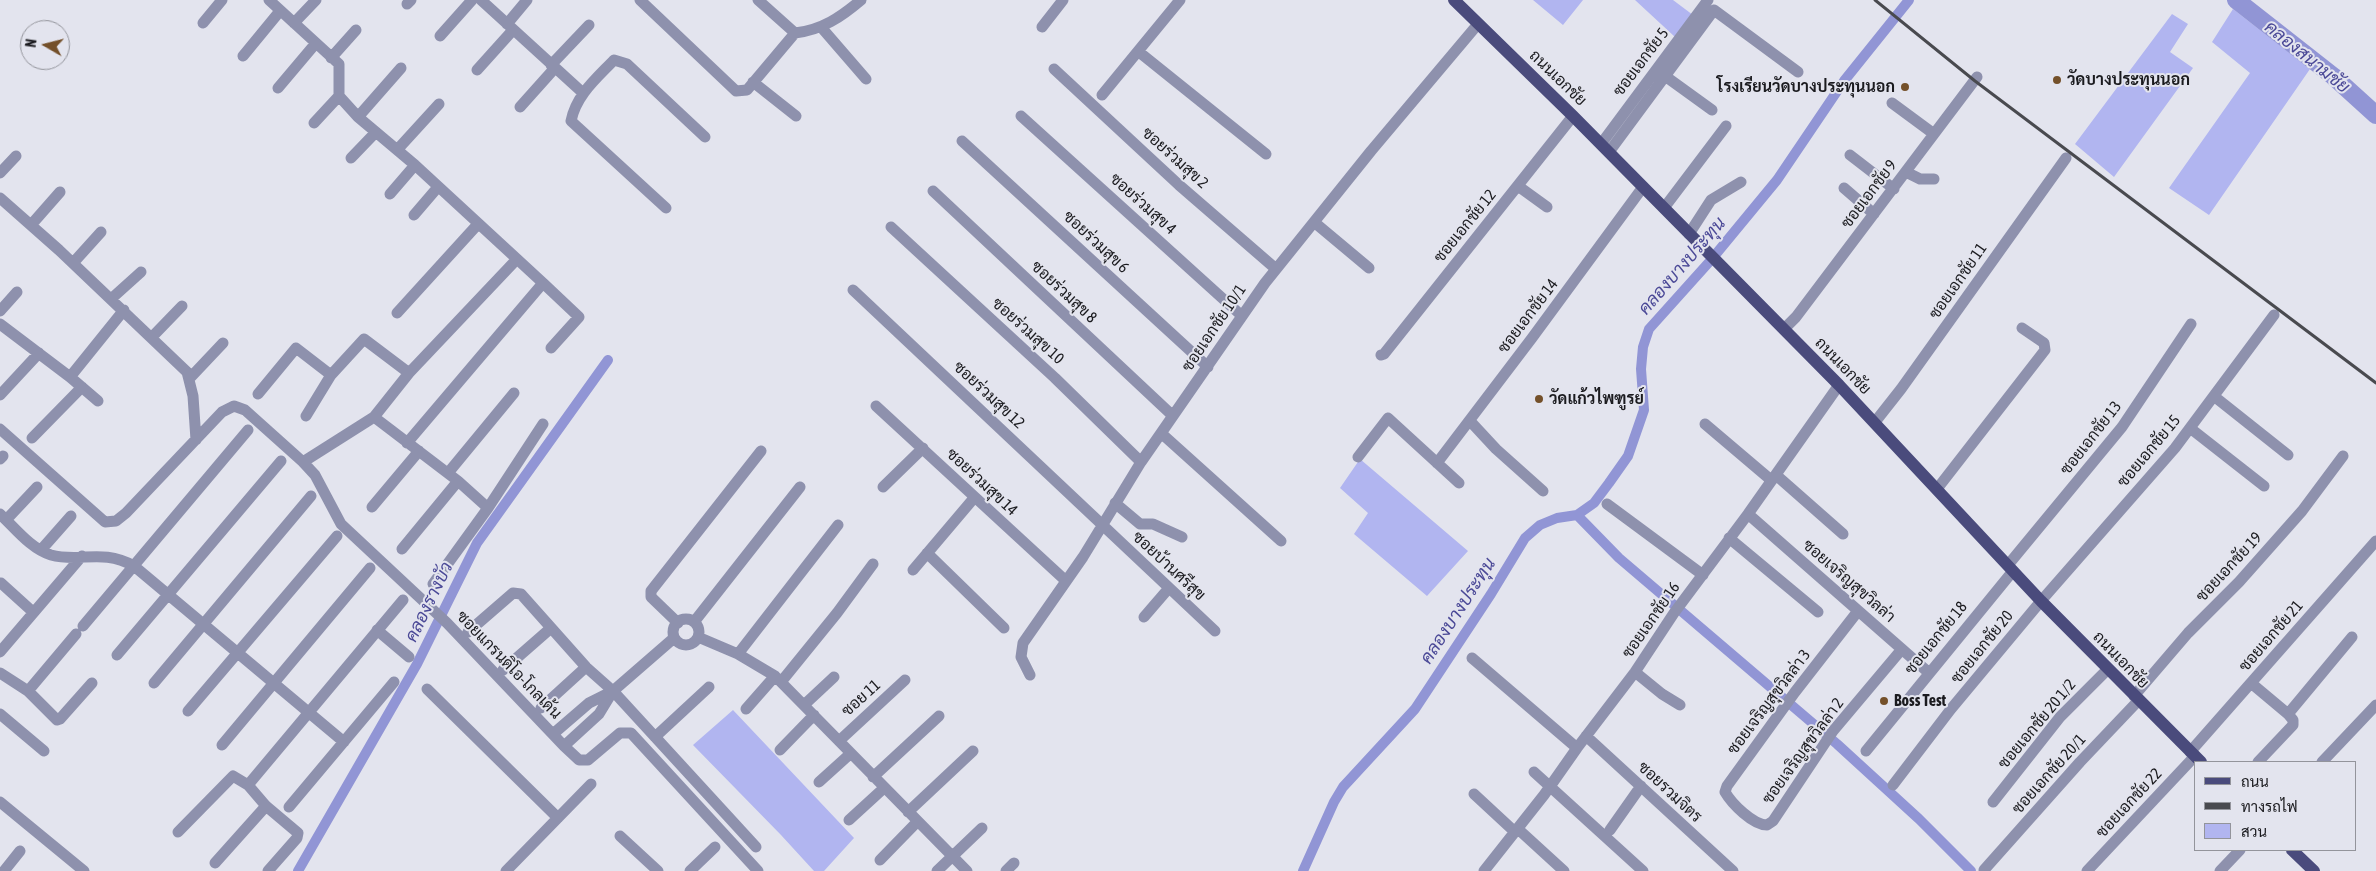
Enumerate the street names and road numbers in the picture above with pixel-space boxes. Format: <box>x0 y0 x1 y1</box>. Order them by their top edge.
street label: ซอยเอกชัย 5 <box>1609 24 1673 100</box>
street label: ถนนเอกชัย <box>1525 46 1591 110</box>
street label: ซอยร่วมสุข 2 <box>1138 123 1212 193</box>
street label: ซอยเอกชัย 9 <box>1837 156 1901 232</box>
street label: ซอยร่วมสุข 4 <box>1106 169 1180 239</box>
street label: ซอยเอกชัย 12 <box>1430 186 1500 266</box>
street label: ซอยร่วมสุข 6 <box>1059 207 1133 277</box>
street label: ซอยเอกชัย 11 <box>1925 239 1991 323</box>
street label: ซอยร่วมสุข 8 <box>1027 257 1101 327</box>
street label: ซอยเอกชัย 14 <box>1494 275 1562 357</box>
street label: ซอยเอกชัย 10/1 <box>1178 281 1250 375</box>
street label: ซอยร่วมสุข 10 <box>988 294 1068 368</box>
street label: ถนนเอกชัย <box>1811 333 1875 399</box>
street label: ซอยร่วมสุข 12 <box>949 357 1029 433</box>
street label: ซอยเอกชัย 13 <box>2056 397 2126 479</box>
street label: ซอยเอกชัย 15 <box>2113 411 2185 491</box>
street label: ซอยร่วมสุข 14 <box>942 444 1022 520</box>
street label: ซอยบ้านศรีสุข <box>1129 527 1209 605</box>
street label: ซอยเอกชัย 19 <box>2192 528 2266 606</box>
street label: ซอยเจริญสุขวิลล่า <box>1799 536 1899 626</box>
street label: ซอยเอกชัย 16 <box>1618 578 1684 662</box>
street label: ซอยเอกชัย 21 <box>2235 596 2307 676</box>
street label: ซอยเอกชัย 18 <box>1901 598 1971 678</box>
street label: ซอยแกรนดิโอ-โกลเด้น <box>452 607 566 723</box>
street label: ซอยเอกชัย 20 <box>1947 607 2017 687</box>
street label: ถนนเอกชัย <box>2089 627 2153 693</box>
street label: ซอยเจริญสุขวิลล่า 3 <box>1723 646 1815 758</box>
street label: ซอยเอกชัย 20 1/2 <box>1994 675 2080 773</box>
street label: ซอย 11 <box>838 676 884 720</box>
street label: ซอยเจริญสุขวิลล่า 2 <box>1758 694 1848 808</box>
street label: ซอยเอกชัย 20/1 <box>2008 730 2090 818</box>
street label: ซอยรวมจิตร <box>1634 758 1706 826</box>
street label: ซอยเอกชัย 22 <box>2092 764 2166 842</box>

